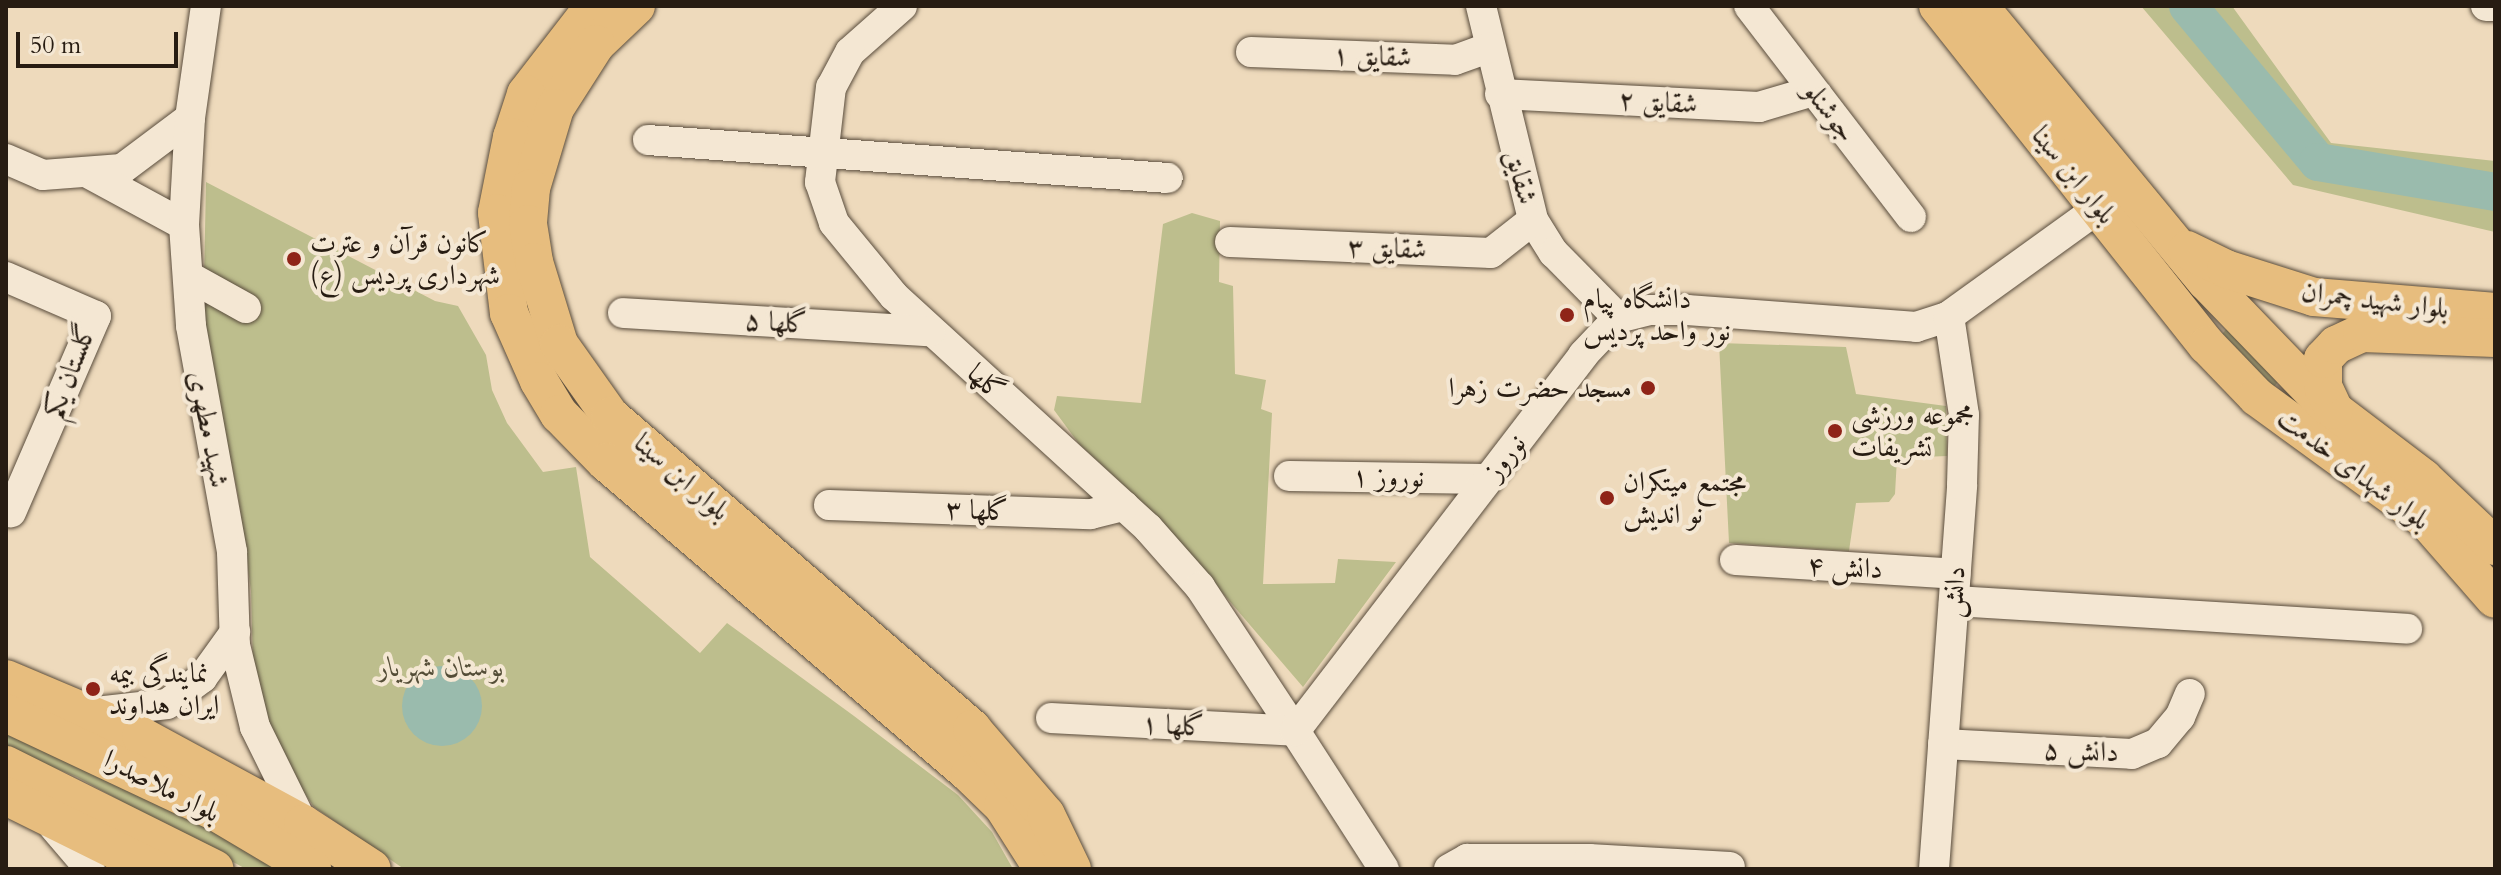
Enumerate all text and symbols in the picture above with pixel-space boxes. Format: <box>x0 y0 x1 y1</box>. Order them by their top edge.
scale bar <box>20 16 182 66</box>
text: 50 m <box>30 29 81 62</box>
street label: شقایق ۱ <box>1332 38 1412 74</box>
street label: جوشنلو <box>1796 75 1864 149</box>
street label: شقایق ۲ <box>1618 83 1698 121</box>
street label: بلوار ابن سینا <box>2024 119 2124 231</box>
street label: شقایق <box>1498 146 1544 208</box>
place label: کانون قرآن و عترت (ع) شهرداری پردیس <box>310 226 500 292</box>
street label: شقایق ۳ <box>1347 230 1427 266</box>
marker: کانون قرآن و عترت (ع) شهرداری پردیس <box>285 250 303 268</box>
street label: بلوار شهید چمران <box>2299 274 2451 326</box>
place label: دانشگاه پیام نور واحد پردیس <box>1583 282 1731 348</box>
street label: گلها ۵ <box>744 304 808 340</box>
marker: دانشگاه پیام نور واحد پردیس <box>1558 306 1576 324</box>
street label: گلستان یکم <box>37 319 103 423</box>
street label: گلها <box>960 356 1012 408</box>
street label: شهید مطهری <box>181 368 237 490</box>
place label: مسجد حضرت زهرا <box>1448 371 1632 405</box>
marker: مسجد حضرت زهرا <box>1639 379 1657 397</box>
place label: مجموعه ورزشی تشریفات <box>1851 398 1974 464</box>
street label: بلوار شهدای خدمت <box>2271 401 2437 537</box>
marker: مجموعه ورزشی تشریفات <box>1826 422 1844 440</box>
street label: بلوار ابن سینا <box>627 426 737 528</box>
street label: نوروز <box>1477 428 1533 486</box>
street label: نوروز ۱ <box>1352 460 1424 494</box>
place label: مجتمع میتکران نو اندیش <box>1623 465 1746 531</box>
marker: مجتمع میتکران نو اندیش <box>1598 489 1616 507</box>
street label: گلها ۳ <box>945 492 1009 528</box>
street label: دانش ۴ <box>1806 548 1884 586</box>
street label: دانش <box>1935 565 1973 619</box>
park label: بوستان شهریار <box>378 650 504 684</box>
place label: نمایندگی بیمه ایران هداوند <box>109 656 219 722</box>
marker: نمایندگی بیمه ایران هداوند <box>84 680 102 698</box>
street label: گلها ۱ <box>1141 707 1205 743</box>
street label: دانش ۵ <box>2043 733 2119 769</box>
street label: بلوار ملاصدرا <box>98 742 226 830</box>

